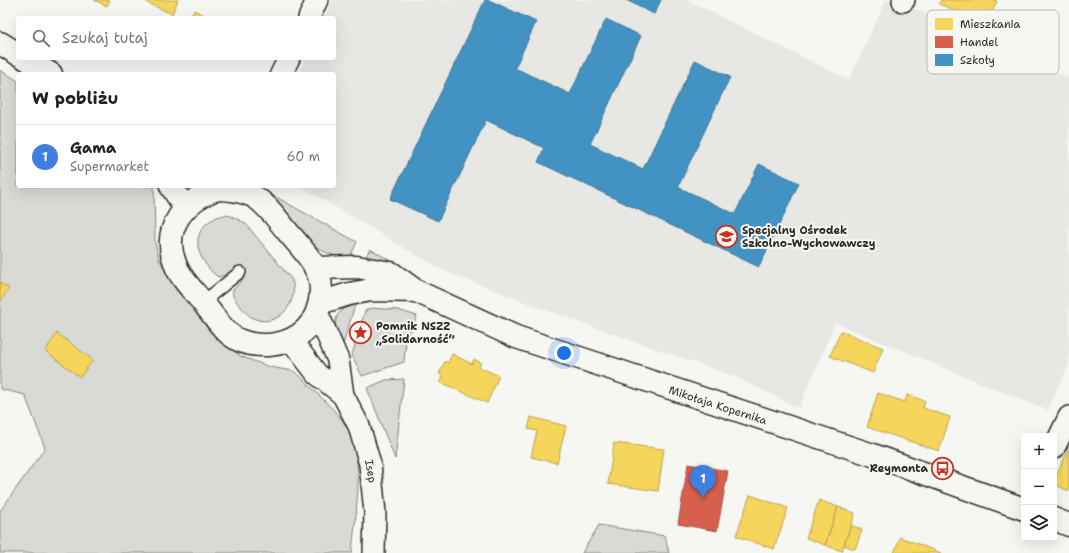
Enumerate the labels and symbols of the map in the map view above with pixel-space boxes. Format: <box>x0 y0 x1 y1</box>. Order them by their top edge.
legend <box>927 10 1059 74</box>
text: Mieszkania <box>960 17 1021 32</box>
text: Handel <box>960 35 998 50</box>
text: Szkoły <box>960 53 995 68</box>
school or university icon: Specjalny Ośrodek Szkolno-Wychowawczy <box>714 223 740 249</box>
place label: Specjalny Ośrodek Szkolno-Wychowawczy <box>742 223 876 251</box>
place icon: Pomnik NSZZ „Solidarność” <box>348 319 374 345</box>
place label: Pomnik NSZZ „Solidarność” <box>376 319 454 347</box>
your location <box>554 343 574 363</box>
street label: Mikołaja Kopernika <box>667 382 769 429</box>
bus stop icon: Reymonta <box>930 455 956 481</box>
street label: Isep <box>361 458 380 484</box>
place label: Reymonta <box>870 461 928 476</box>
pin: 1 <box>690 465 716 498</box>

